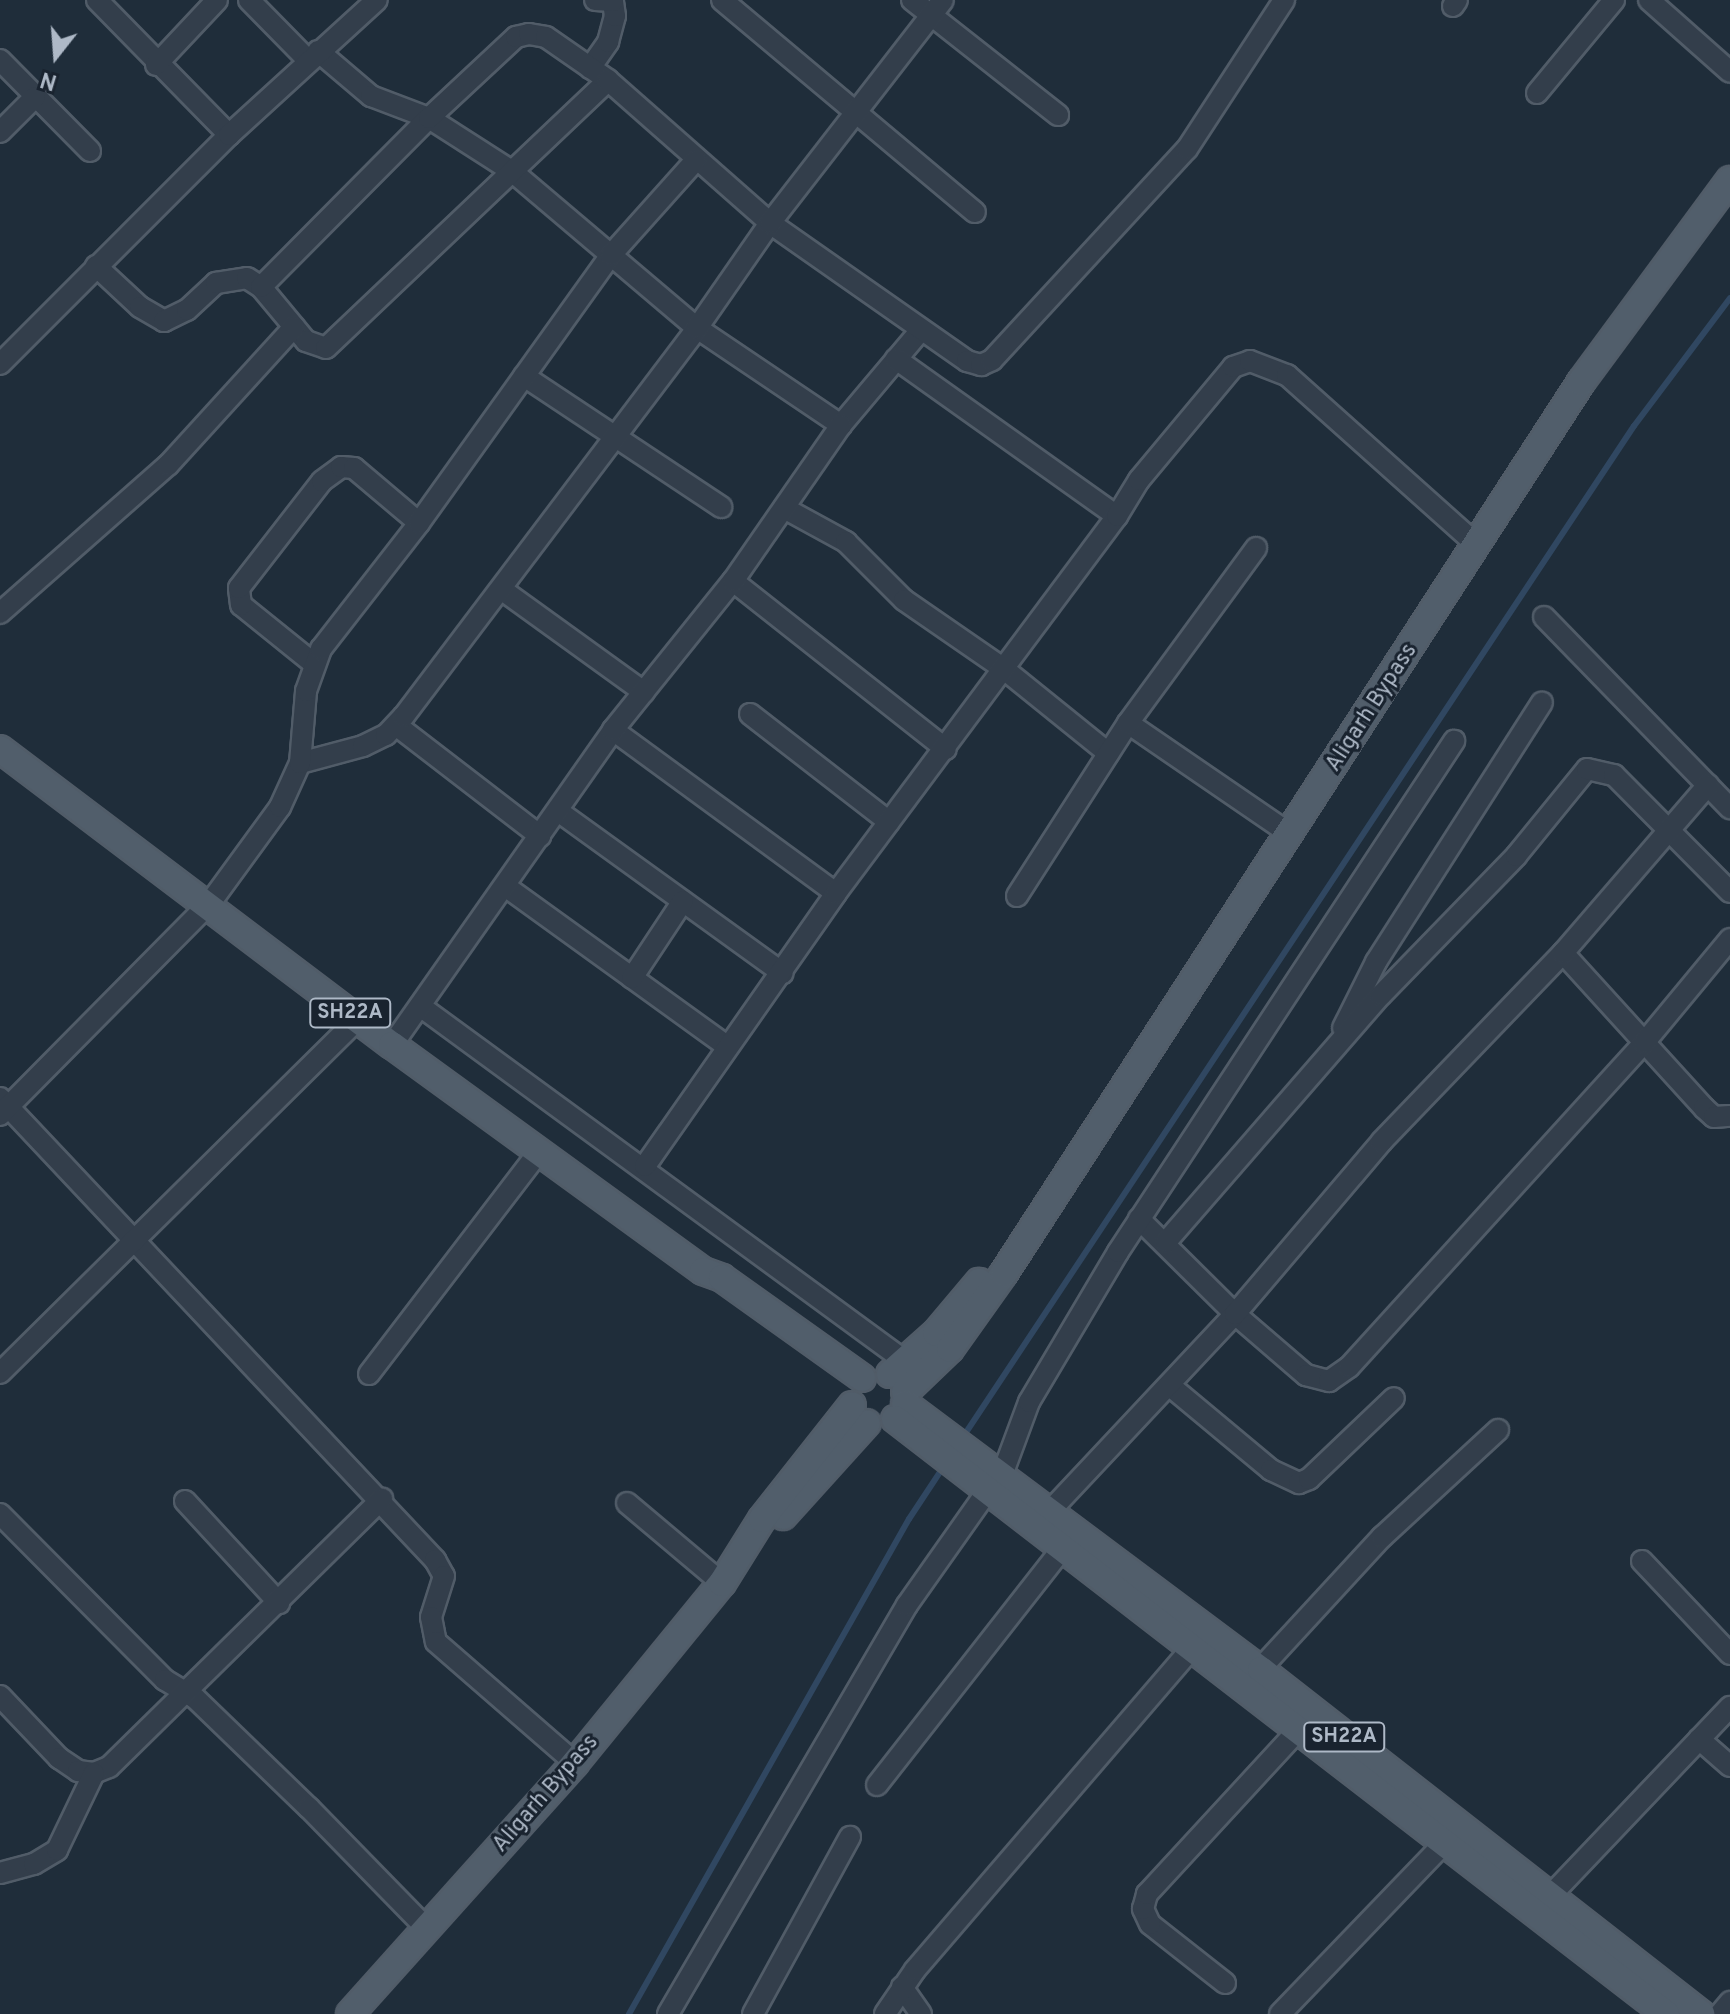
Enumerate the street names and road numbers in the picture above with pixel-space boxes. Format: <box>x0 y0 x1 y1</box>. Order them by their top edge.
street label: Aligarh Bypass <box>1321 639 1423 777</box>
road number: SH22A <box>308 997 392 1029</box>
road number: SH22A <box>1302 1721 1386 1753</box>
street label: Aligarh Bypass <box>488 1730 604 1858</box>

